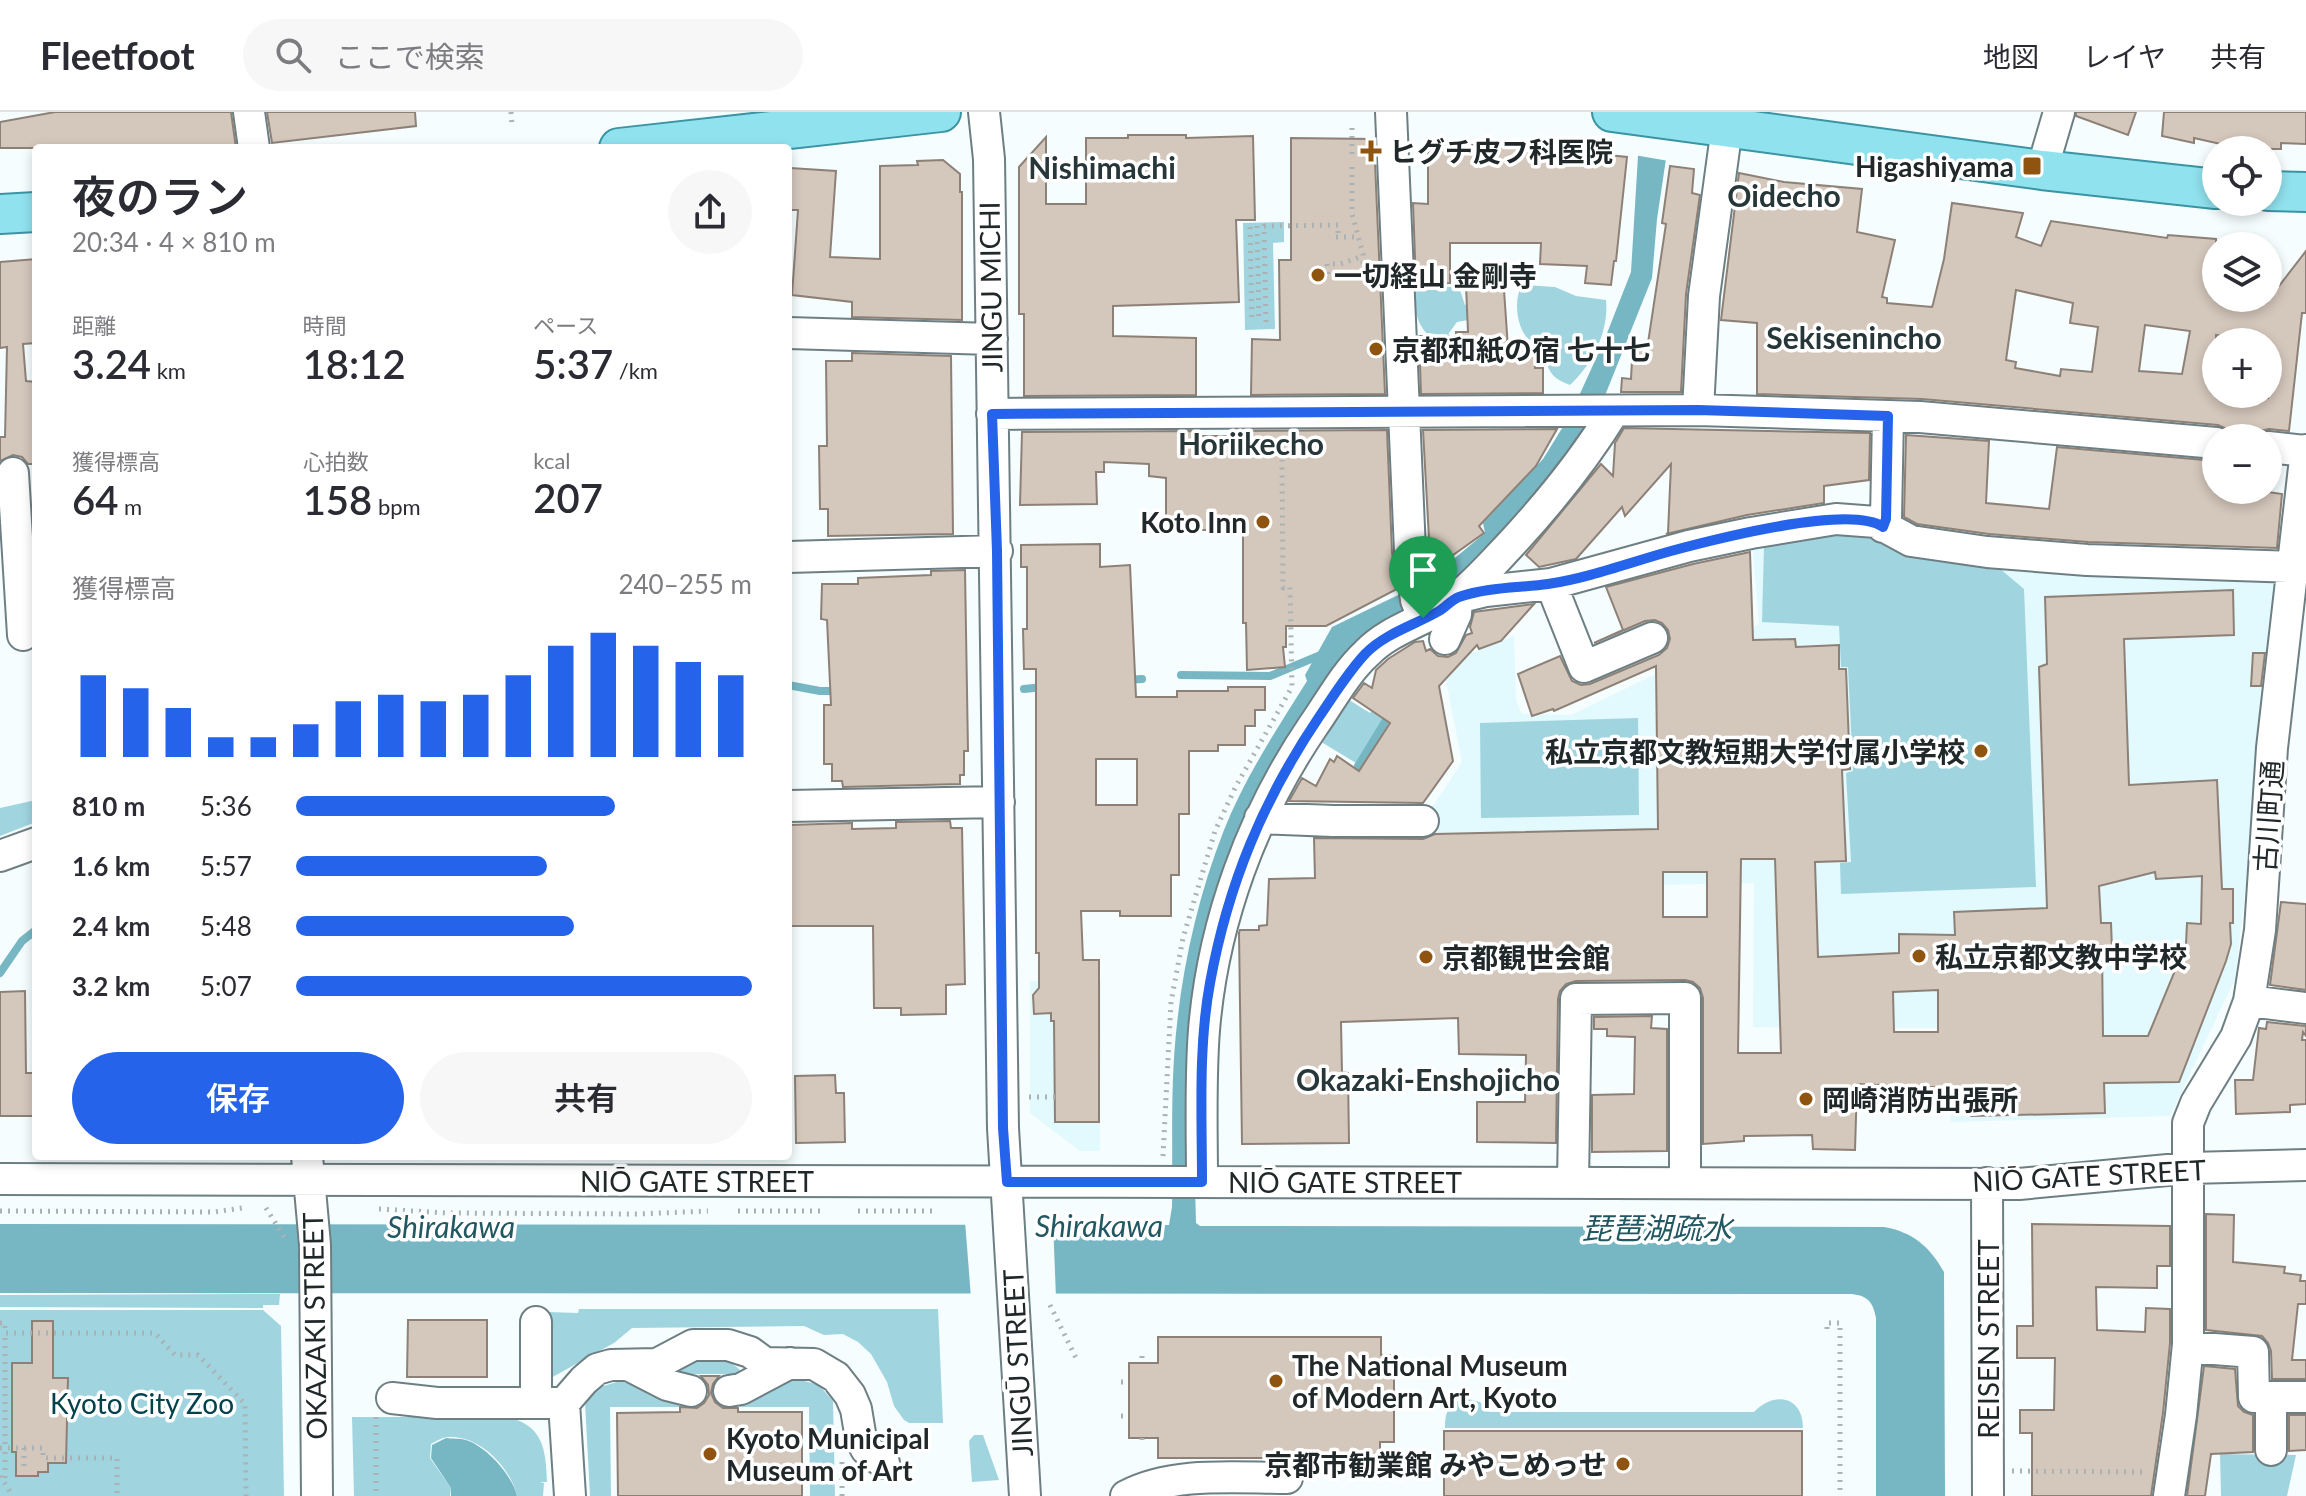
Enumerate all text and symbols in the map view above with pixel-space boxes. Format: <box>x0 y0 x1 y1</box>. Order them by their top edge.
search box <box>243 19 803 91</box>
text: Fleetfoot <box>40 32 195 78</box>
icon: search <box>271 33 315 77</box>
text: ここで検索 <box>335 38 485 74</box>
text: 地図 <box>1983 39 2039 73</box>
text: レイヤ <box>2083 39 2166 73</box>
text: 共有 <box>2210 39 2266 73</box>
place label: ヒグチ皮フ科医院 <box>1389 134 1613 168</box>
map controls <box>2202 136 2282 504</box>
button: locate <box>2202 136 2282 216</box>
marker: ヒグチ皮フ科医院 <box>1360 140 1382 162</box>
district label: Nishimachi <box>1028 149 1176 185</box>
place label: Higashiyama <box>1855 149 2014 183</box>
marker: Higashiyama <box>2021 155 2043 177</box>
text: 夜のラン <box>72 170 248 222</box>
button: share <box>668 170 752 254</box>
district label: Oidecho <box>1727 177 1841 213</box>
street label: JINGU MICHI <box>972 201 1008 373</box>
text: 20:34 · 4 × 810 m <box>72 226 276 258</box>
button: layers <box>2202 232 2282 312</box>
place label: 一切経山 金剛寺 <box>1334 258 1537 292</box>
marker: 一切経山 金剛寺 <box>1309 266 1327 284</box>
text: 距離 <box>72 312 116 339</box>
text: 時間 <box>303 312 347 339</box>
text: ペース <box>533 312 598 339</box>
district label: Sekisenincho <box>1766 319 1942 355</box>
button: + <box>2202 328 2282 408</box>
place label: 京都和紙の宿 七十七 <box>1392 332 1651 366</box>
text: 3.24 <box>72 340 151 388</box>
text: 18:12 <box>303 340 406 388</box>
text: 5:37 <box>533 340 613 388</box>
marker: 京都和紙の宿 七十七 <box>1367 340 1385 358</box>
text: km <box>151 357 186 384</box>
text: /km <box>613 357 658 384</box>
button: − <box>2202 424 2282 504</box>
district label: Horiikecho <box>1178 425 1324 461</box>
text: kcal <box>533 447 571 474</box>
text: 獲得標高 <box>72 448 160 475</box>
text: 心拍数 <box>303 448 369 475</box>
text: 207 <box>533 474 603 522</box>
text: 64 <box>72 476 118 524</box>
text: 158 <box>303 476 372 524</box>
text: m <box>118 493 142 520</box>
text: bpm <box>372 493 421 520</box>
place label: Koto Inn <box>1140 505 1247 539</box>
marker: Koto Inn <box>1254 513 1272 531</box>
pin <box>1389 536 1457 618</box>
icon: arrive <box>1401 548 1445 592</box>
text: 240–255 m <box>618 568 752 600</box>
text: 獲得標高 <box>72 572 176 604</box>
place label: 私立京都文教短期大学付属小学校 <box>1545 734 1965 768</box>
marker: 私立京都文教短期大学付属小学校 <box>1972 742 1990 760</box>
street label: 古川町通 <box>2247 759 2289 873</box>
text: 810 m <box>72 790 145 822</box>
text: 5:36 <box>200 790 252 822</box>
text: 1.6 km <box>72 850 150 882</box>
text: 5:57 <box>200 850 252 882</box>
text: 2.4 km <box>72 910 150 942</box>
text: 5:48 <box>200 910 252 942</box>
place label: 私立京都文教中学校 <box>1935 939 2187 973</box>
place label: 京都観世会館 <box>1442 940 1610 974</box>
marker: 私立京都文教中学校 <box>1910 947 1928 965</box>
marker: 京都観世会館 <box>1417 948 1435 966</box>
text: 3.2 km <box>72 970 150 1002</box>
text: 5:07 <box>200 970 252 1002</box>
button: 保存 <box>72 1052 404 1144</box>
button: 共有 <box>420 1052 752 1144</box>
district label: Okazaki-Enshojicho <box>1296 1061 1560 1097</box>
place label: 岡崎消防出張所 <box>1822 1082 2018 1116</box>
marker: 岡崎消防出張所 <box>1797 1090 1815 1108</box>
street label: NIŌ GATE STREET <box>1971 1152 2207 1198</box>
street label: NIŌ GATE STREET <box>580 1164 814 1198</box>
street label: NIŌ GATE STREET <box>1228 1165 1462 1199</box>
water label: Shirakawa <box>1035 1207 1163 1243</box>
water label: Shirakawa <box>387 1208 515 1244</box>
water label: 琵琶湖疏水 <box>1582 1209 1735 1245</box>
street label: OKAZAKI STREET <box>295 1212 333 1440</box>
street label: REISEN STREET <box>1971 1239 2005 1439</box>
street label: JINGŪ STREET <box>995 1268 1039 1457</box>
place label: The National Museum of Modern Art, Kyoto <box>1292 1348 1568 1414</box>
marker: The National Museum of Modern Art, Kyoto <box>1267 1372 1285 1390</box>
park label: Kyoto City Zoo <box>50 1386 234 1420</box>
place label: Kyoto Municipal Museum of Art <box>726 1421 930 1487</box>
marker: Kyoto Municipal Museum of Art <box>701 1445 719 1463</box>
place label: 京都市勧業館 みやこめっせ <box>1264 1447 1607 1481</box>
marker: 京都市勧業館 みやこめっせ <box>1614 1455 1632 1473</box>

